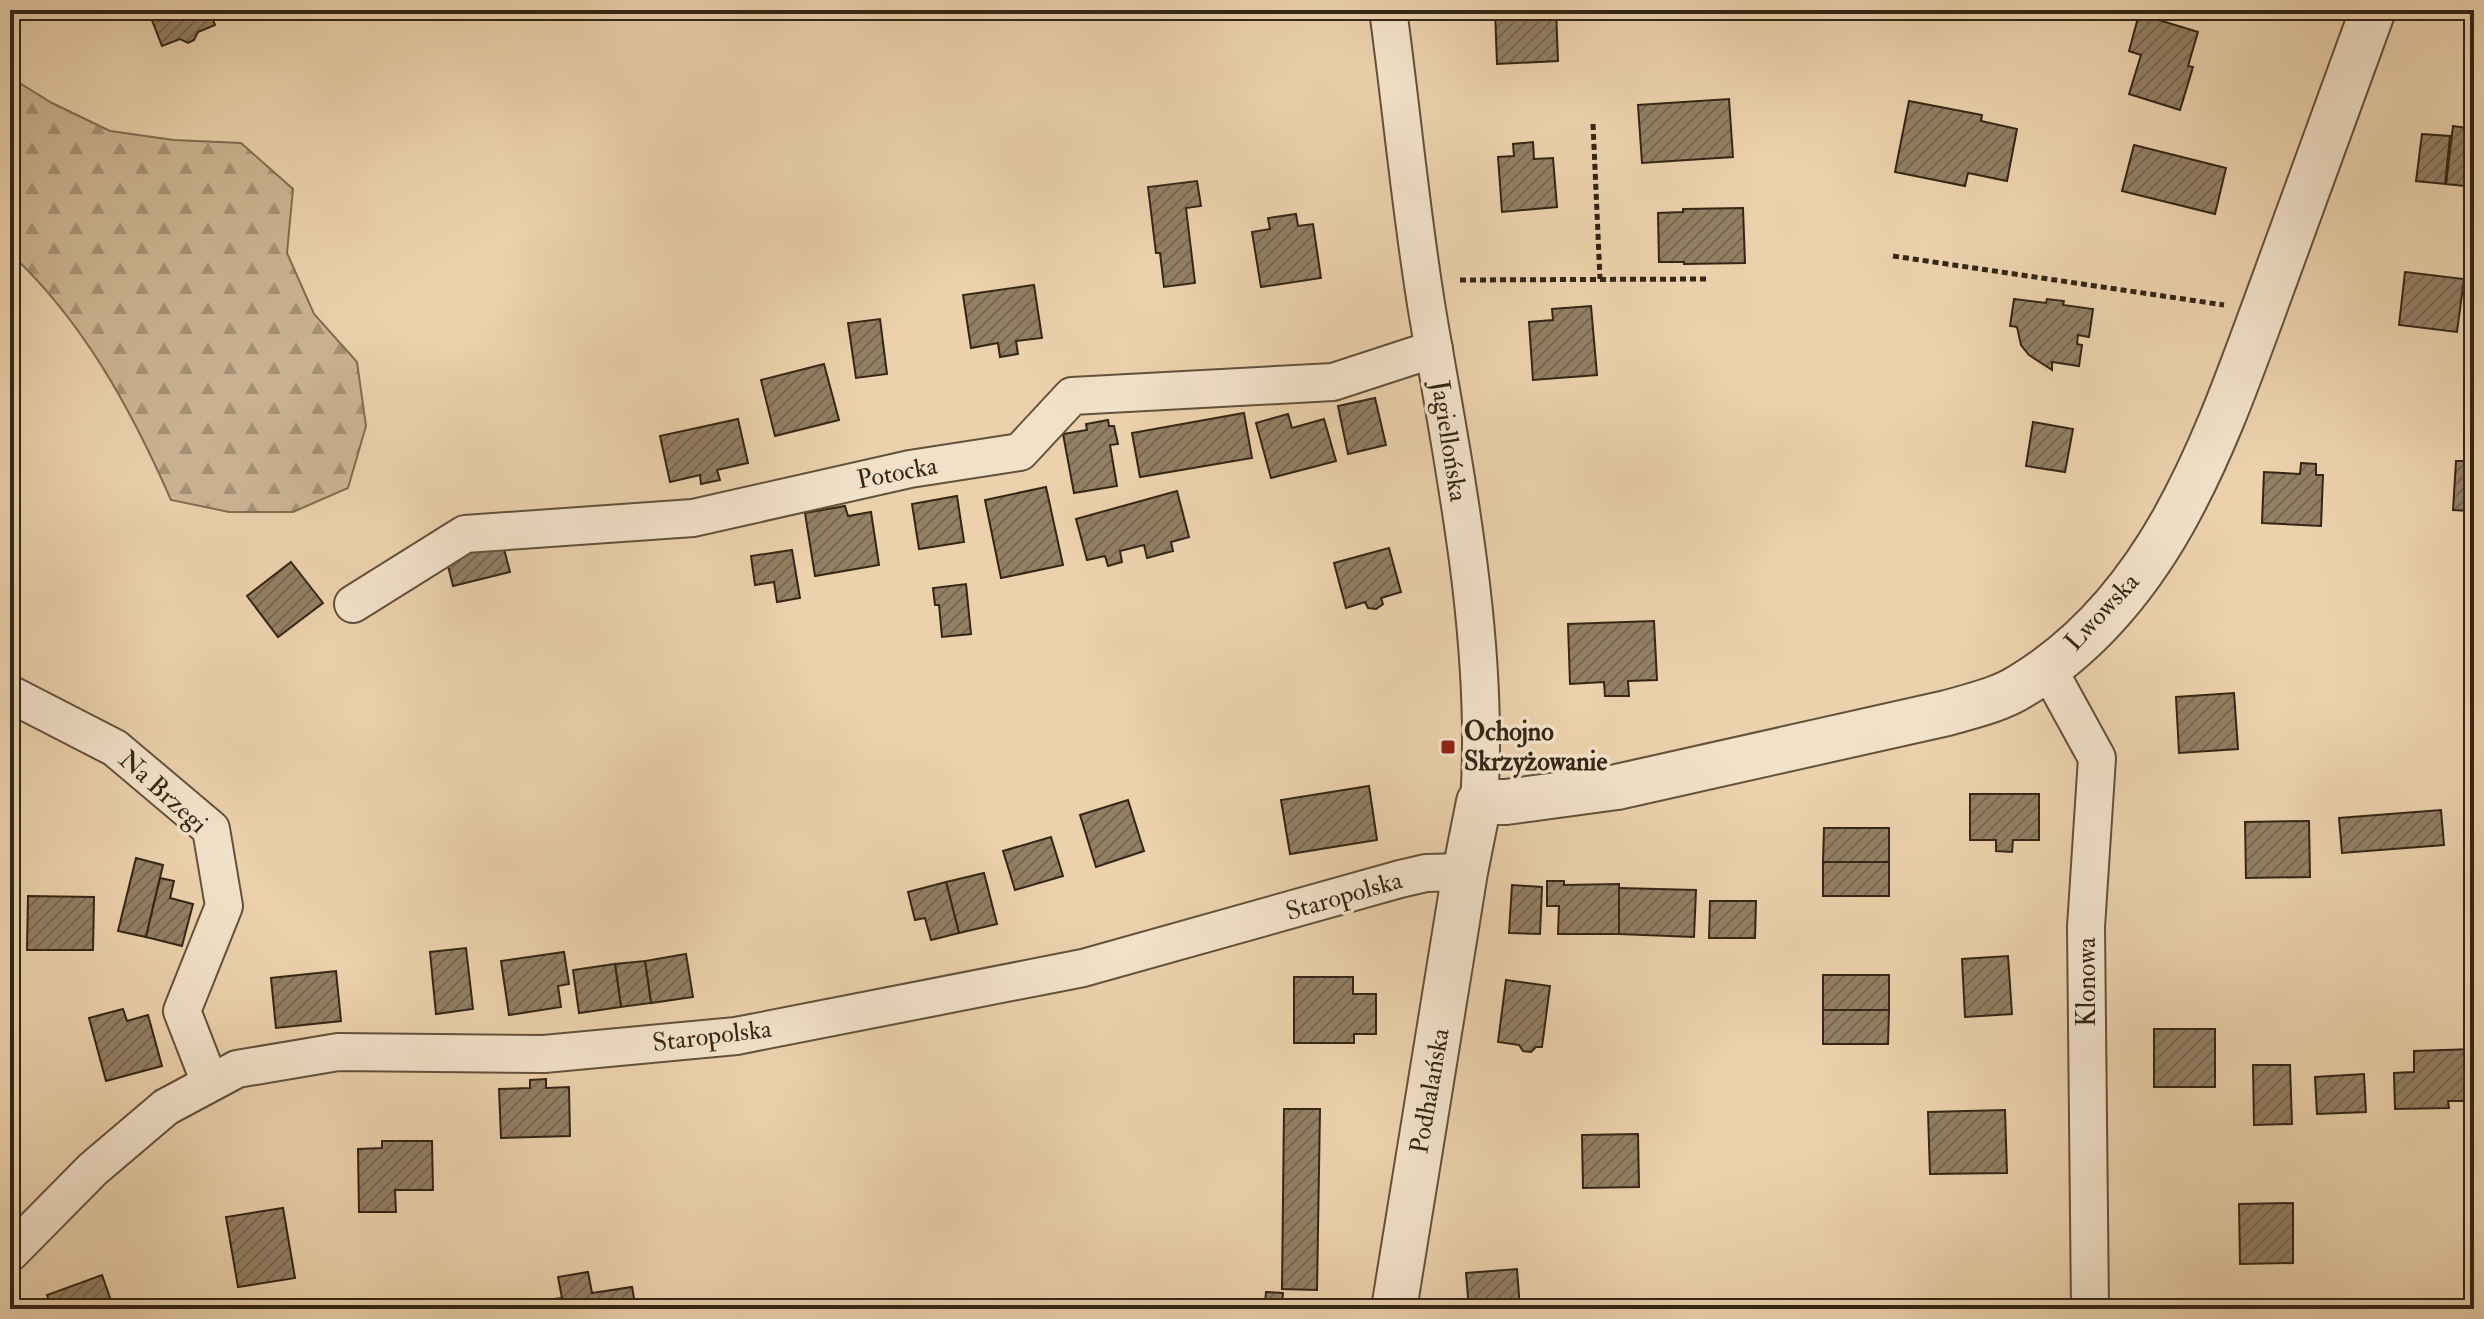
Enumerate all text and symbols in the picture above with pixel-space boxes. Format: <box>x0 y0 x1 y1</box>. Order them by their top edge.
street label: Jagiellońska <box>1423 377 1474 504</box>
street label: Potocka <box>854 449 940 496</box>
street label: Lwowska <box>2058 566 2146 658</box>
place label: Ochojno Skrzyżowanie <box>1464 716 1607 779</box>
marker: Ochojno Skrzyżowanie <box>1439 738 1457 756</box>
street label: Na Brzegi <box>112 744 214 840</box>
street label: Staropolska <box>1282 864 1407 929</box>
street label: Klonowa <box>2071 937 2103 1027</box>
street label: Staropolska <box>651 1013 774 1060</box>
street label: Podhalańska <box>1403 1026 1457 1156</box>

